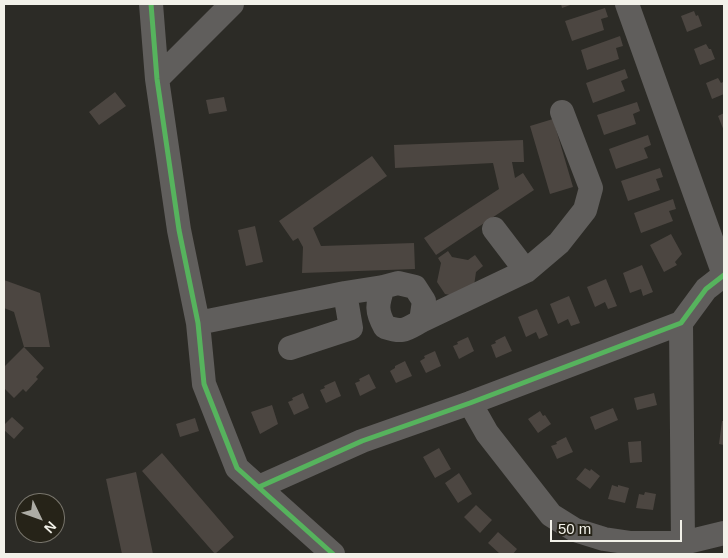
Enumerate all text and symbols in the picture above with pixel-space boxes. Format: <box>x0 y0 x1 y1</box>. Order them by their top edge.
north arrow <box>15 493 65 543</box>
scale bar <box>553 510 686 542</box>
text: N <box>41 518 60 536</box>
text: 50 m <box>558 520 591 537</box>

